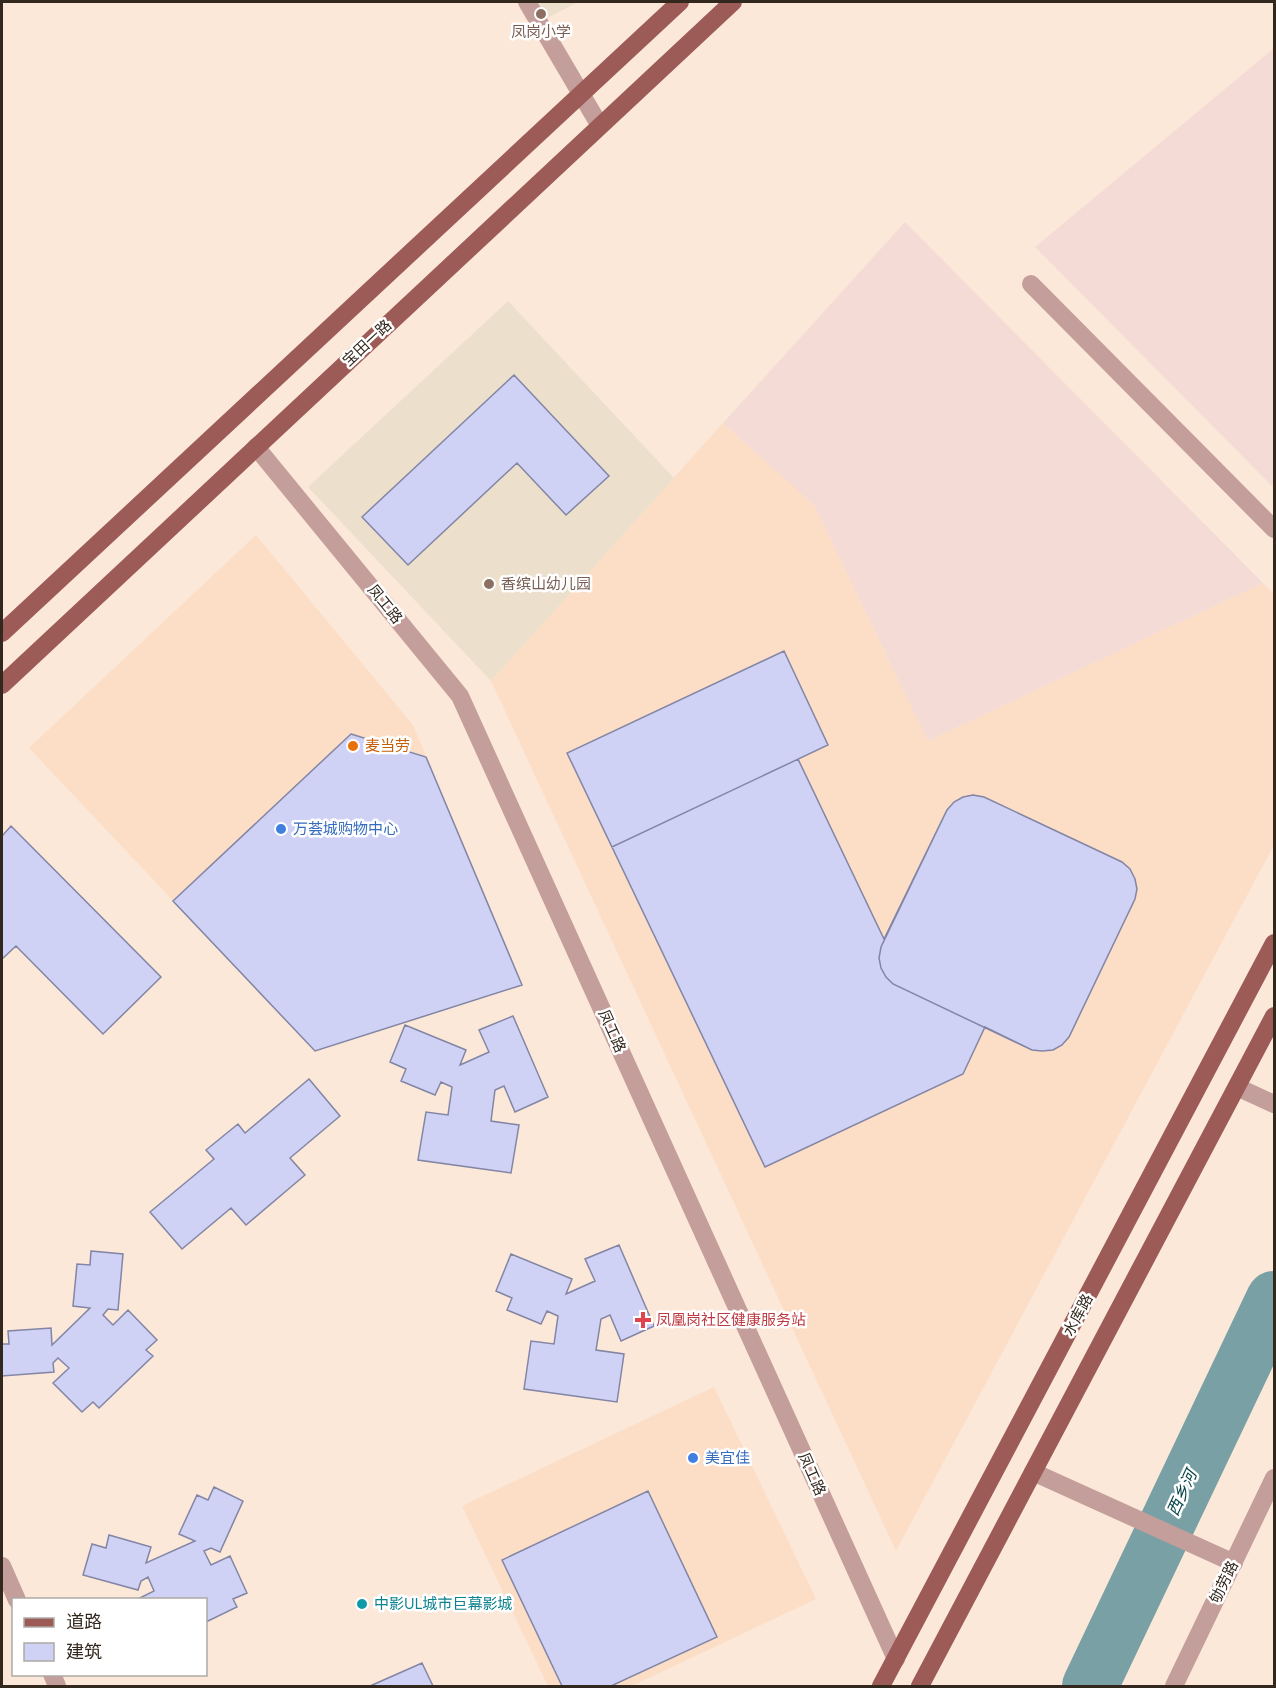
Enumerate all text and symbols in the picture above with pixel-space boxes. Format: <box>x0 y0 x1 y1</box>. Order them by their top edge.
marker: 凤岗小学 <box>534 7 548 21</box>
place label: 凤岗小学 <box>511 23 571 41</box>
street label: 宝田一路 <box>339 316 395 370</box>
place label: 香缤山幼儿园 <box>501 575 591 593</box>
marker: 香缤山幼儿园 <box>482 577 496 591</box>
street label: 凤工路 <box>364 581 406 627</box>
place label: 麦当劳 <box>365 737 410 755</box>
marker: 麦当劳 <box>346 739 360 753</box>
place label: 万荟城购物中心 <box>293 820 398 838</box>
marker: 万荟城购物中心 <box>274 822 288 836</box>
street label: 凤工路 <box>595 1007 629 1055</box>
street label: 水库路 <box>1059 1291 1097 1339</box>
marker: 凤凰岗社区健康服务站 <box>634 1311 652 1329</box>
place label: 凤凰岗社区健康服务站 <box>656 1311 806 1329</box>
place label: 美宜佳 <box>705 1449 750 1467</box>
street label: 凤工路 <box>795 1450 829 1498</box>
marker: 美宜佳 <box>686 1451 700 1465</box>
water label: 西乡河 <box>1163 1465 1202 1519</box>
street label: 劬劳路 <box>1206 1558 1242 1606</box>
place label: 中影UL城市巨幕影城 <box>374 1595 512 1613</box>
marker: 中影UL城市巨幕影城 <box>355 1597 369 1611</box>
legend <box>12 1598 207 1676</box>
text: 道路 <box>66 1611 102 1633</box>
text: 建筑 <box>66 1641 102 1663</box>

